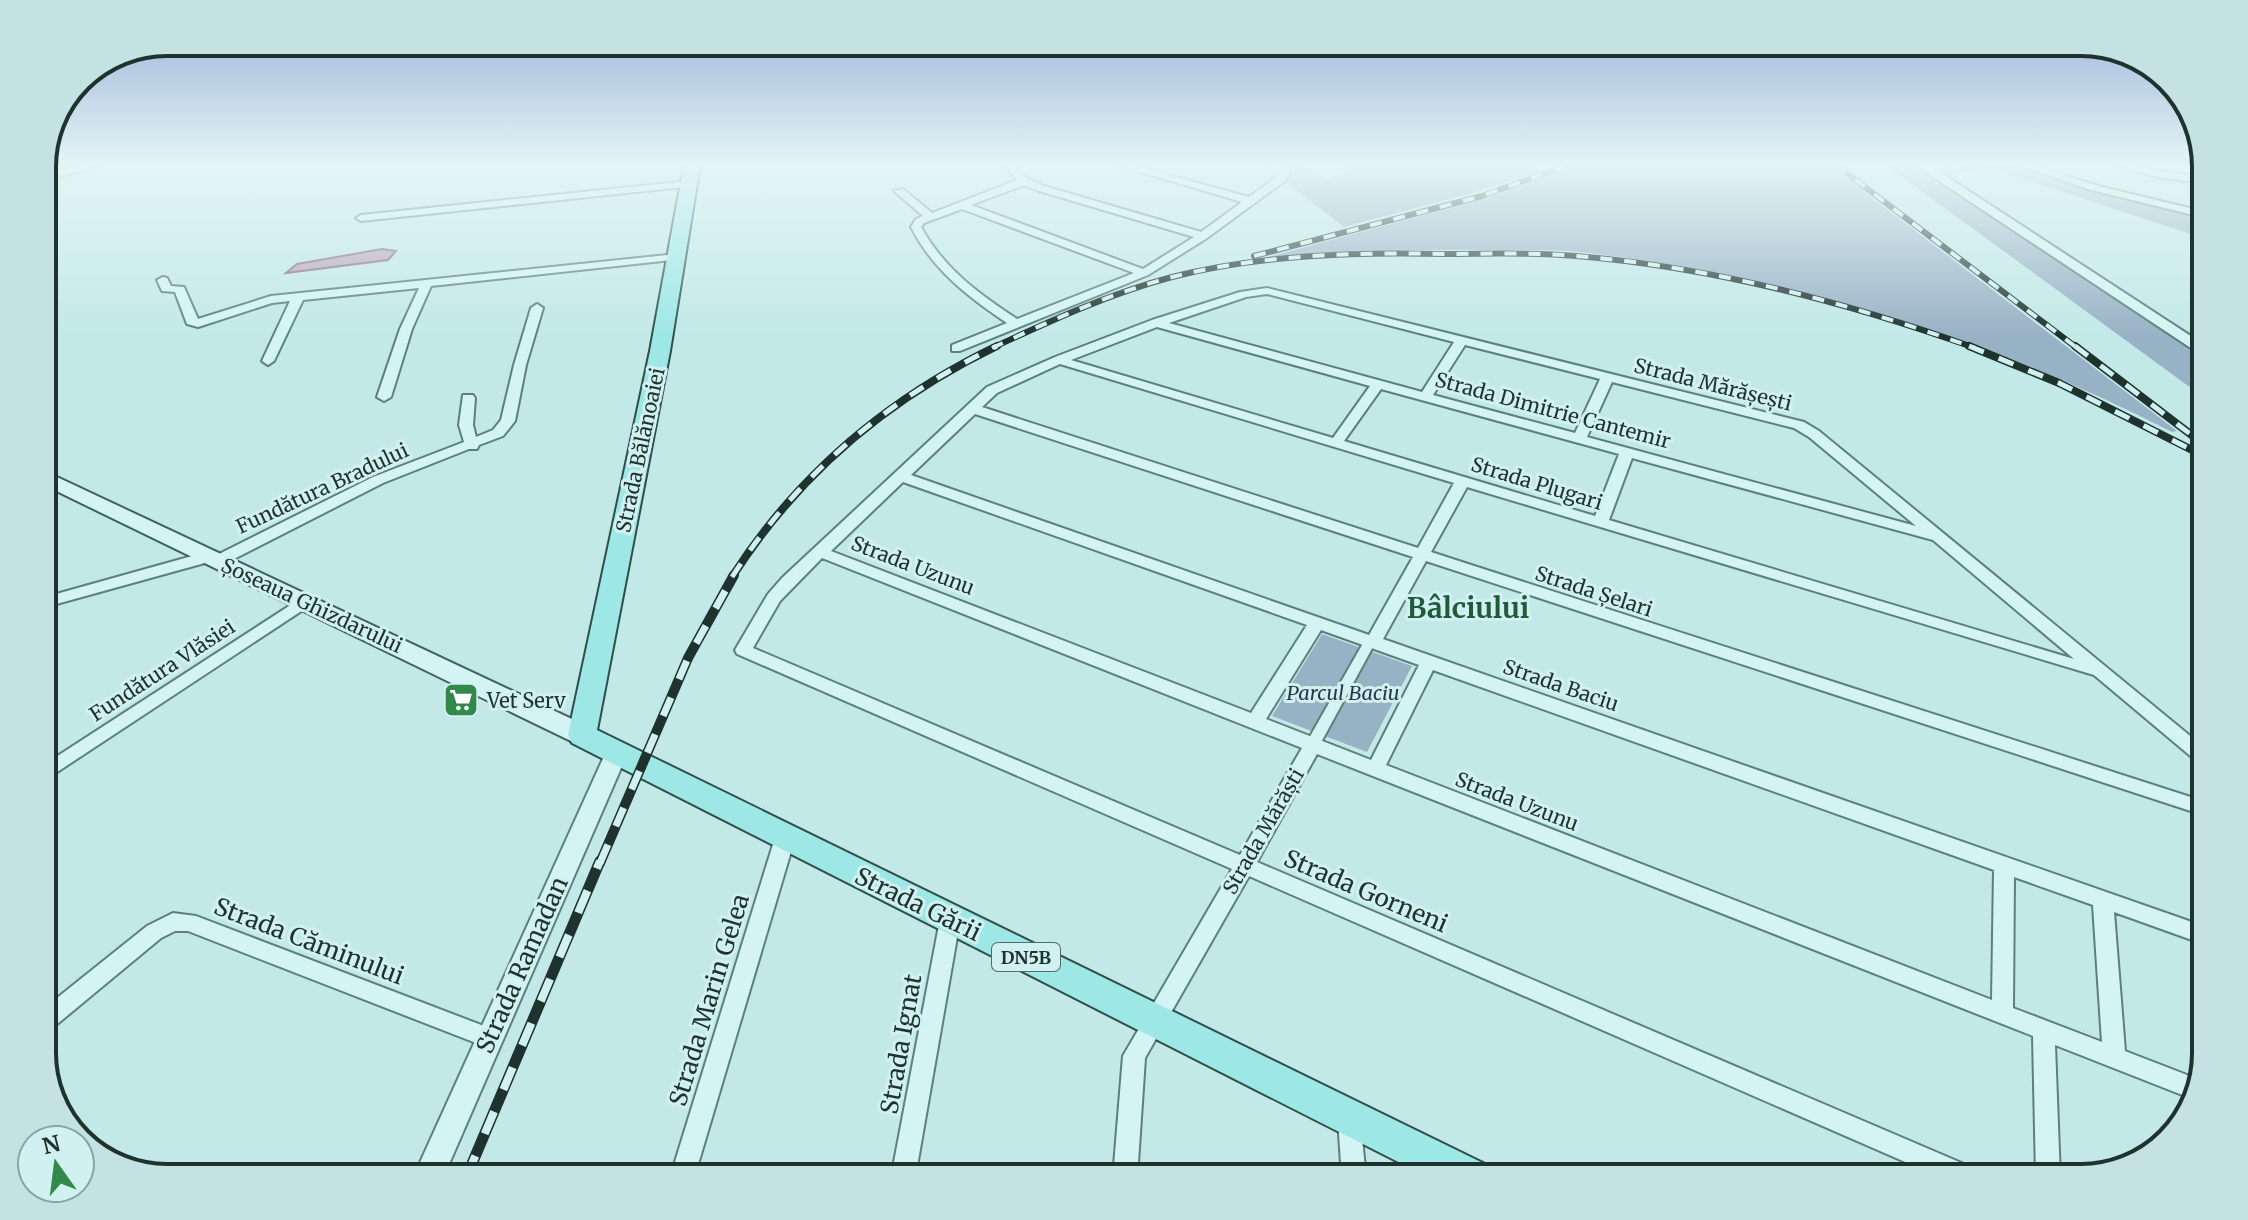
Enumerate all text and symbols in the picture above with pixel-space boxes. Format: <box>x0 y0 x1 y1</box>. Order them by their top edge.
street label: Strada Mărășești <box>1631 352 1795 417</box>
street label: Strada Bălănoaiei <box>610 365 670 535</box>
street label: Strada Dimitrie Cantemir <box>1432 366 1674 454</box>
street label: Fundătura Bradului <box>232 437 412 539</box>
street label: Strada Plugari <box>1468 451 1606 515</box>
street label: Strada Uzunu <box>848 530 978 600</box>
street label: Șoseaua Ghizdarului <box>217 552 407 659</box>
street label: Strada Șelari <box>1532 560 1656 623</box>
district label: Bâlciului <box>1407 590 1529 626</box>
street label: Fundătura Vlăsiei <box>85 614 239 726</box>
street label: Strada Baciu <box>1500 654 1622 716</box>
park label: Parcul Baciu <box>1286 680 1400 705</box>
supermarket icon: Vet Serv <box>442 681 480 719</box>
place label: Vet Serv <box>486 688 566 713</box>
street label: Strada Mărăști <box>1217 764 1310 899</box>
street label: Strada Uzunu <box>1452 766 1582 836</box>
street label: Strada Gorneni <box>1279 843 1453 940</box>
street label: Strada Gării <box>850 860 987 948</box>
street label: Strada Ramadan <box>469 872 575 1058</box>
street label: Strada Marin Gelea <box>662 890 756 1110</box>
street label: Strada Căminului <box>210 891 409 992</box>
road number: DN5B <box>992 943 1060 971</box>
street label: Strada Ignat <box>873 971 929 1116</box>
north arrow <box>16 1124 96 1204</box>
text: N <box>39 1129 64 1160</box>

